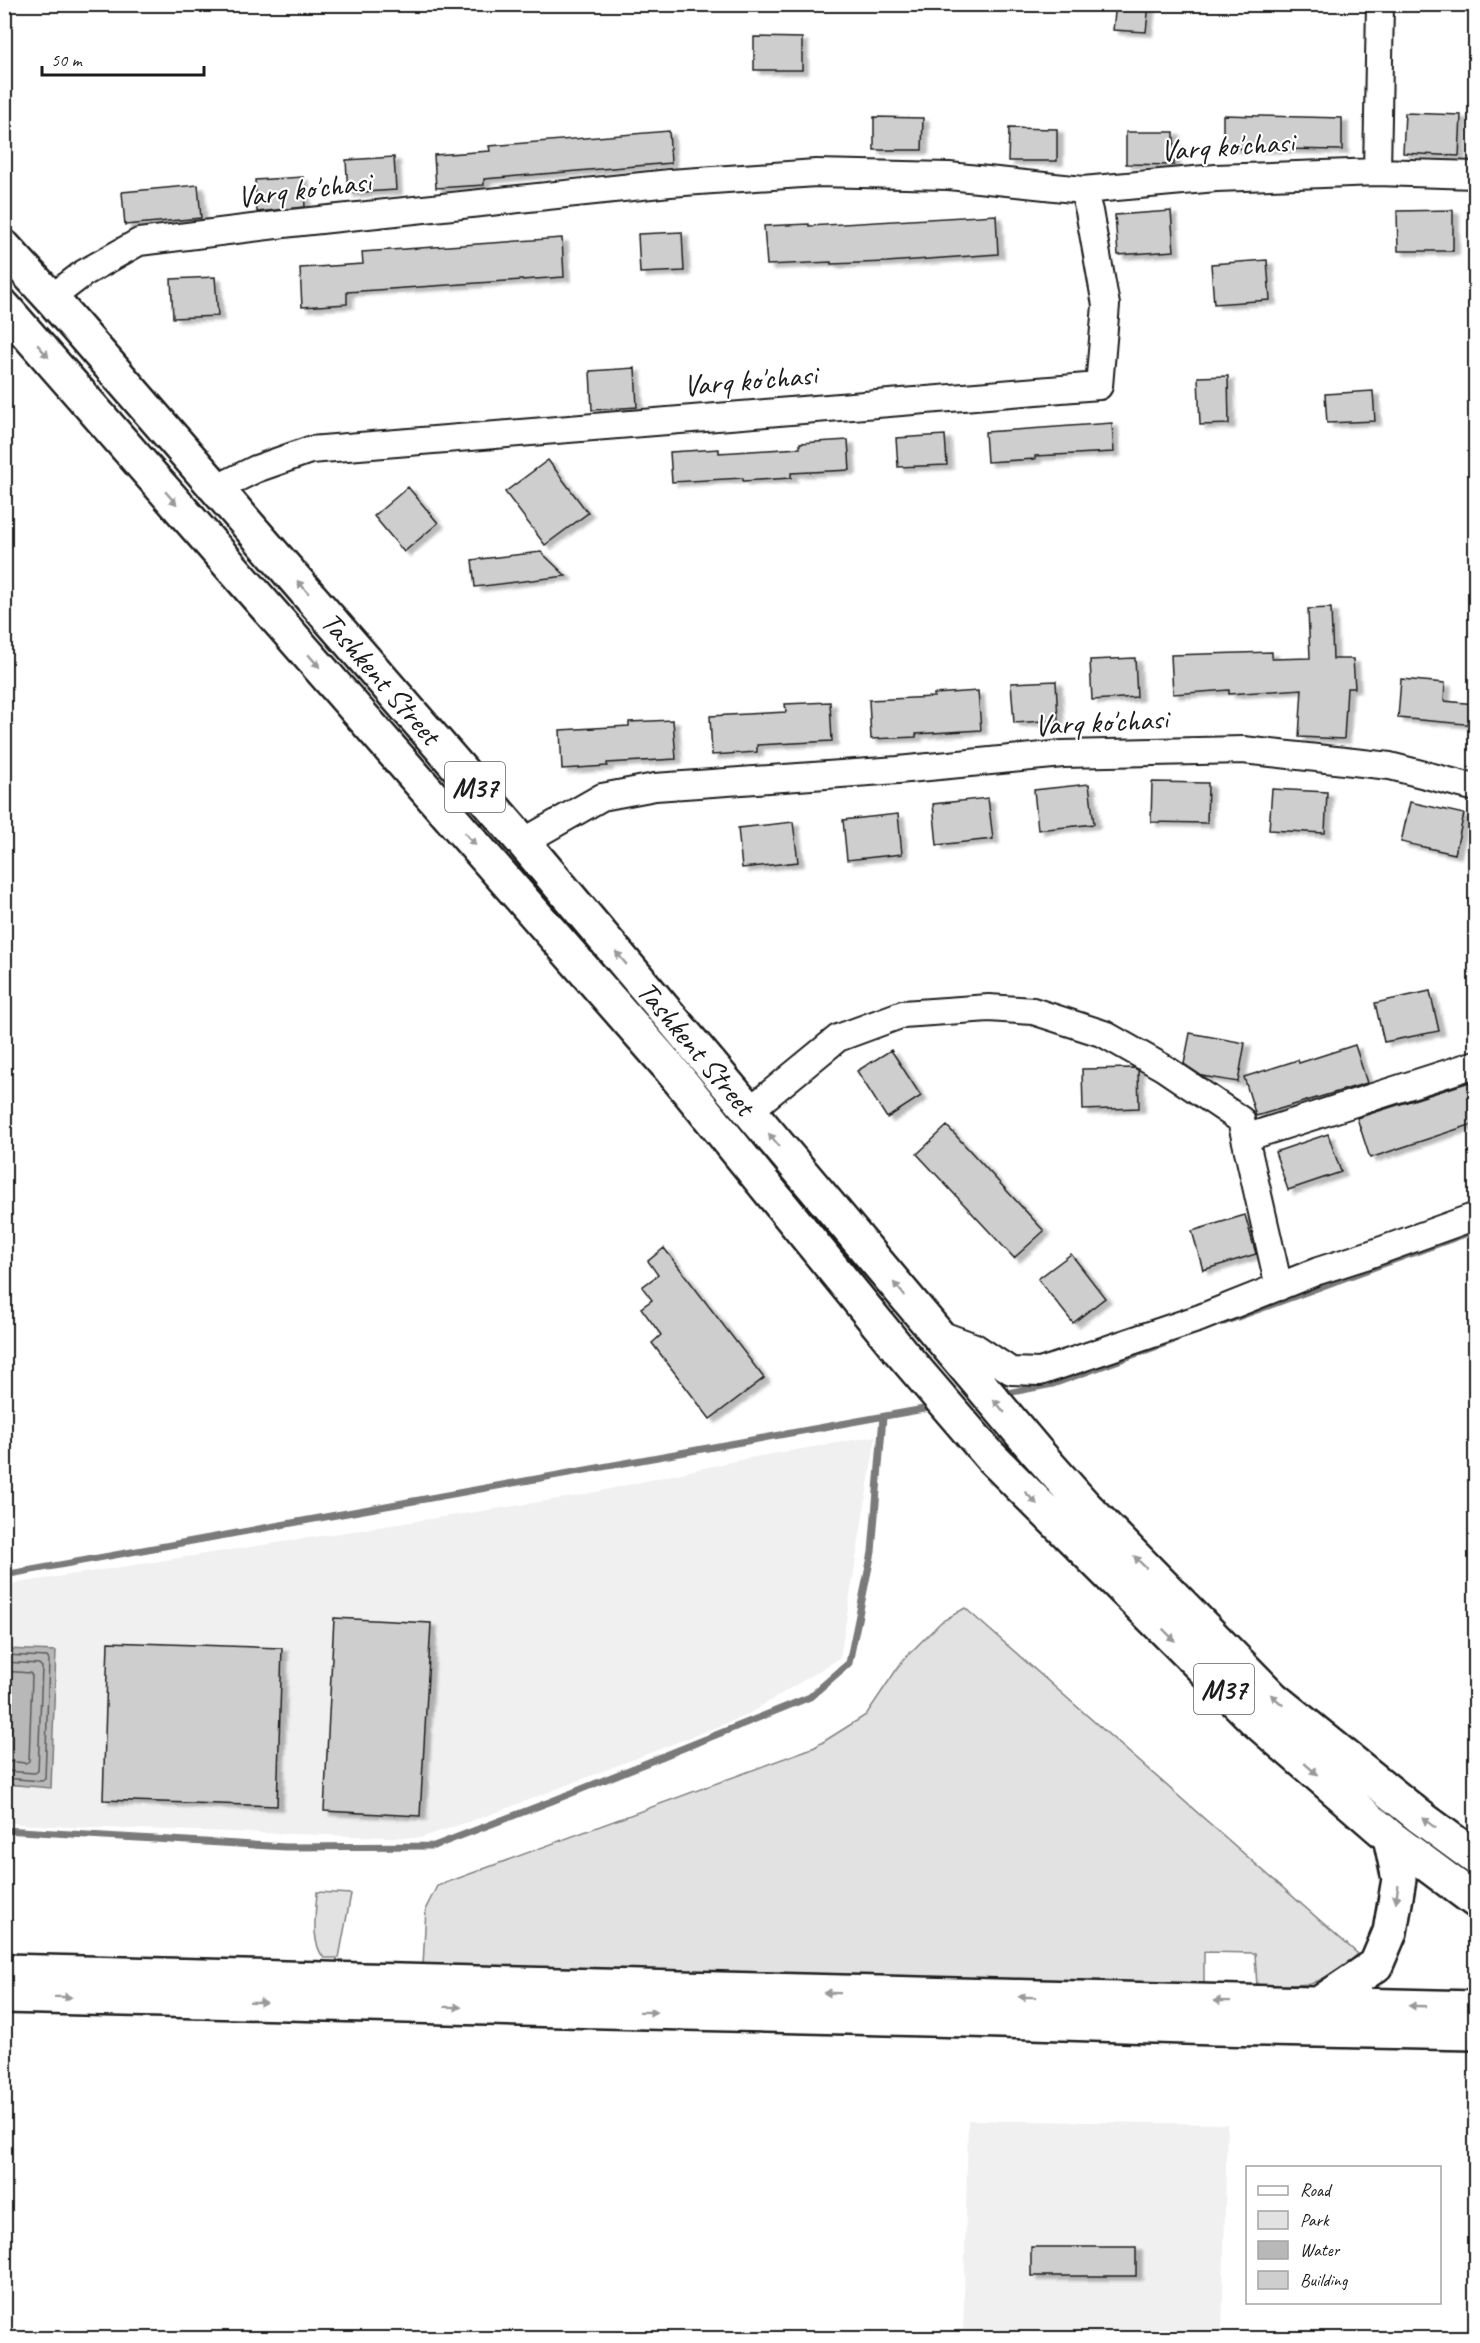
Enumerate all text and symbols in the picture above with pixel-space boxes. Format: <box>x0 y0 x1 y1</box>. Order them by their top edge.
scale bar <box>42 39 204 77</box>
text: 50 m <box>51 49 84 71</box>
street label: Varq ko'chasi <box>1159 122 1299 170</box>
street label: Varq ko'chasi <box>235 162 376 216</box>
one-way arrow <box>36 343 49 358</box>
street label: Varq ko'chasi <box>682 355 822 405</box>
one-way arrow <box>164 490 177 505</box>
one-way arrow <box>297 580 310 595</box>
street label: Tashkent Street <box>313 604 451 755</box>
one-way arrow <box>307 653 320 669</box>
street label: Varq ko'chasi <box>1033 699 1172 744</box>
road number: M37 <box>445 762 505 812</box>
one-way arrow <box>463 831 476 847</box>
one-way arrow <box>615 951 628 966</box>
street label: Tashkent Street <box>629 973 765 1125</box>
one-way arrow <box>767 1132 780 1148</box>
one-way arrow <box>893 1281 906 1297</box>
one-way arrow <box>993 1399 1005 1414</box>
one-way arrow <box>1024 1490 1038 1505</box>
one-way arrow <box>1133 1555 1147 1569</box>
one-way arrow <box>1162 1628 1177 1642</box>
road number: M37 <box>1194 1664 1254 1714</box>
one-way arrow <box>1270 1694 1285 1707</box>
one-way arrow <box>1303 1762 1318 1775</box>
one-way arrow <box>1421 1817 1436 1829</box>
one-way arrow <box>1392 1885 1401 1904</box>
one-way arrow <box>823 1988 842 1998</box>
one-way arrow <box>53 1992 72 2002</box>
one-way arrow <box>1018 1993 1037 2002</box>
one-way arrow <box>1213 1996 1232 2006</box>
one-way arrow <box>248 1997 267 2007</box>
one-way arrow <box>443 2002 462 2012</box>
one-way arrow <box>1408 2002 1427 2011</box>
one-way arrow <box>638 2007 657 2016</box>
legend <box>1246 2166 1441 2304</box>
text: Road <box>1300 2179 1333 2201</box>
text: Park <box>1300 2209 1330 2231</box>
text: Water <box>1300 2239 1341 2261</box>
text: Building <box>1300 2269 1349 2291</box>

